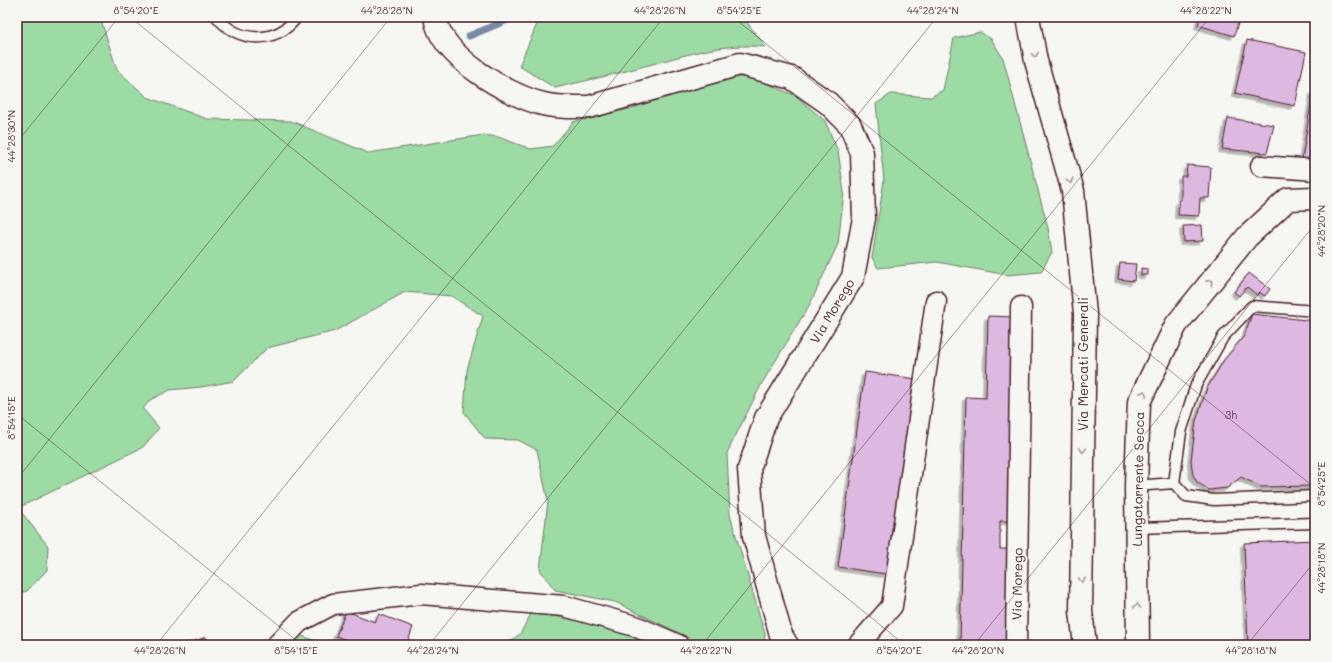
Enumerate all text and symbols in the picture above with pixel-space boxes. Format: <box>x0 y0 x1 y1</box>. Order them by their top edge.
text: 8°54'20"E <box>114 3 159 17</box>
text: 44°28'28"N <box>361 3 413 17</box>
text: 44°28'26"N <box>634 3 686 17</box>
text: 8°54'25"E <box>717 3 761 17</box>
text: 44°28'24"N <box>907 3 959 17</box>
text: 44°28'22"N <box>1180 3 1232 17</box>
one-way arrow <box>1031 52 1039 58</box>
text: 44°28'30"N <box>4 110 18 162</box>
one-way arrow <box>1065 177 1074 184</box>
text: 44°28'20"N <box>1314 205 1328 257</box>
street label: Via Morego <box>806 275 858 346</box>
one-way arrow <box>1206 280 1213 287</box>
street label: Via Mercati Generali <box>1074 297 1091 431</box>
one-way arrow <box>1139 390 1147 397</box>
text: 8°54'15"E <box>4 396 18 440</box>
house number: 3h <box>1225 407 1237 422</box>
street label: Lungotorrente Secca <box>1128 411 1147 547</box>
one-way arrow <box>1079 447 1088 453</box>
text: 8°54'25"E <box>1314 462 1328 506</box>
text: 44°28'18"N <box>1314 543 1328 593</box>
street label: Via Morego <box>1007 547 1026 620</box>
one-way arrow <box>1078 577 1086 583</box>
one-way arrow <box>1133 603 1141 609</box>
text: 44°28'26"N <box>134 643 186 657</box>
text: 8°54'15"E <box>274 643 318 657</box>
text: 44°28'24"N <box>407 643 459 657</box>
text: 44°28'22"N <box>680 643 732 657</box>
text: 8°54'20"E <box>877 643 922 657</box>
text: 44°28'20"N <box>952 643 1004 657</box>
text: 44°28'18"N <box>1226 643 1276 657</box>

